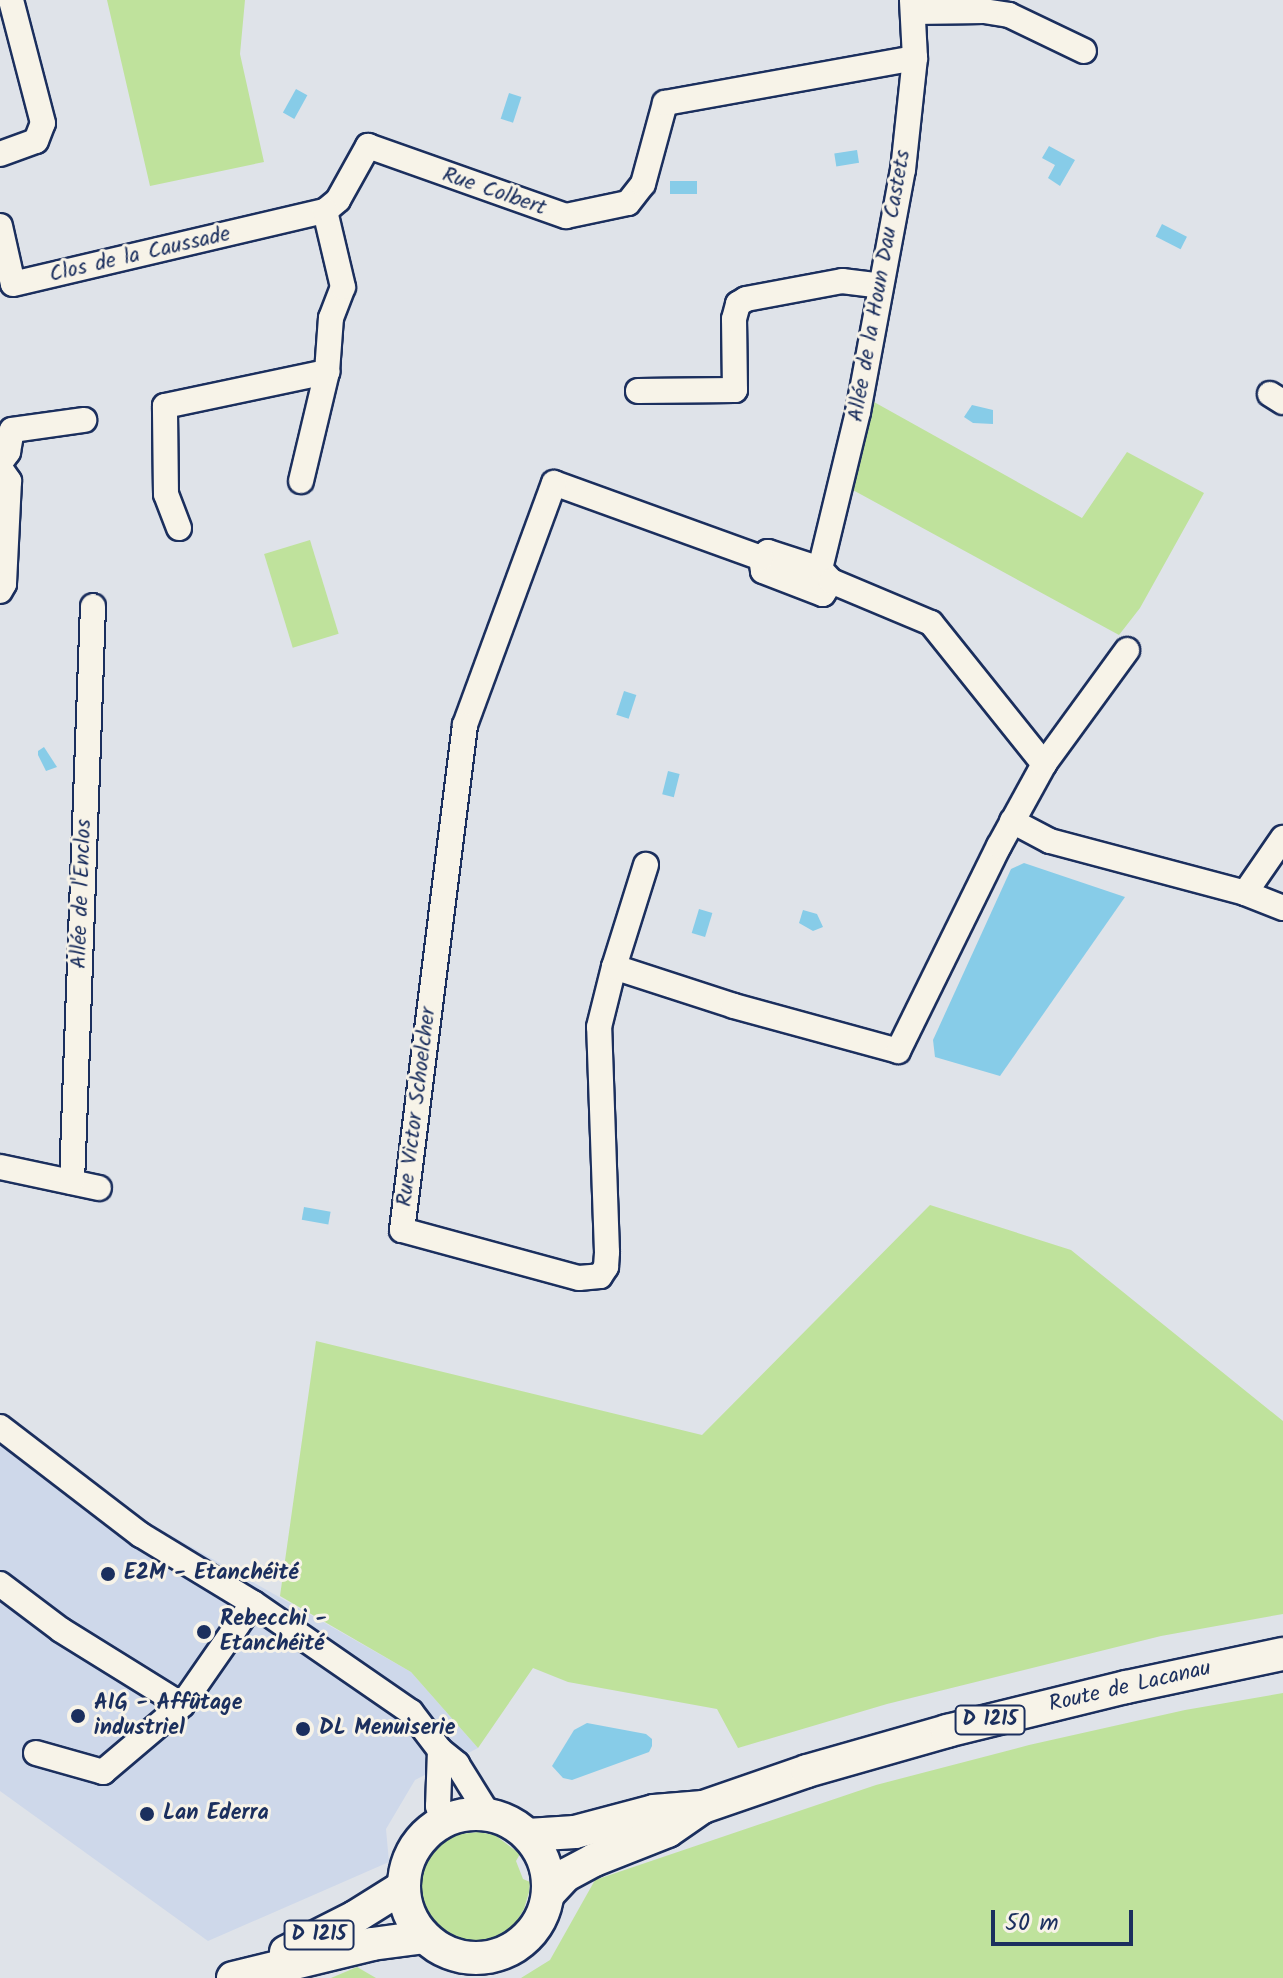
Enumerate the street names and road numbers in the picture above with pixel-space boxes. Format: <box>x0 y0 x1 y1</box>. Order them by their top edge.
street label: Allée de la Houn Dau Castets <box>843 148 917 424</box>
street label: Rue Colbert <box>439 162 549 222</box>
street label: Clos de la Caussade <box>47 221 233 289</box>
street label: Allée de l'Enclos <box>66 819 98 969</box>
street label: Rue Victor Schoelcher <box>392 1006 442 1208</box>
street label: Route de Lacanau <box>1046 1656 1214 1718</box>
road number: D 1215 <box>954 1704 1026 1736</box>
road number: D 1215 <box>283 1919 355 1951</box>

